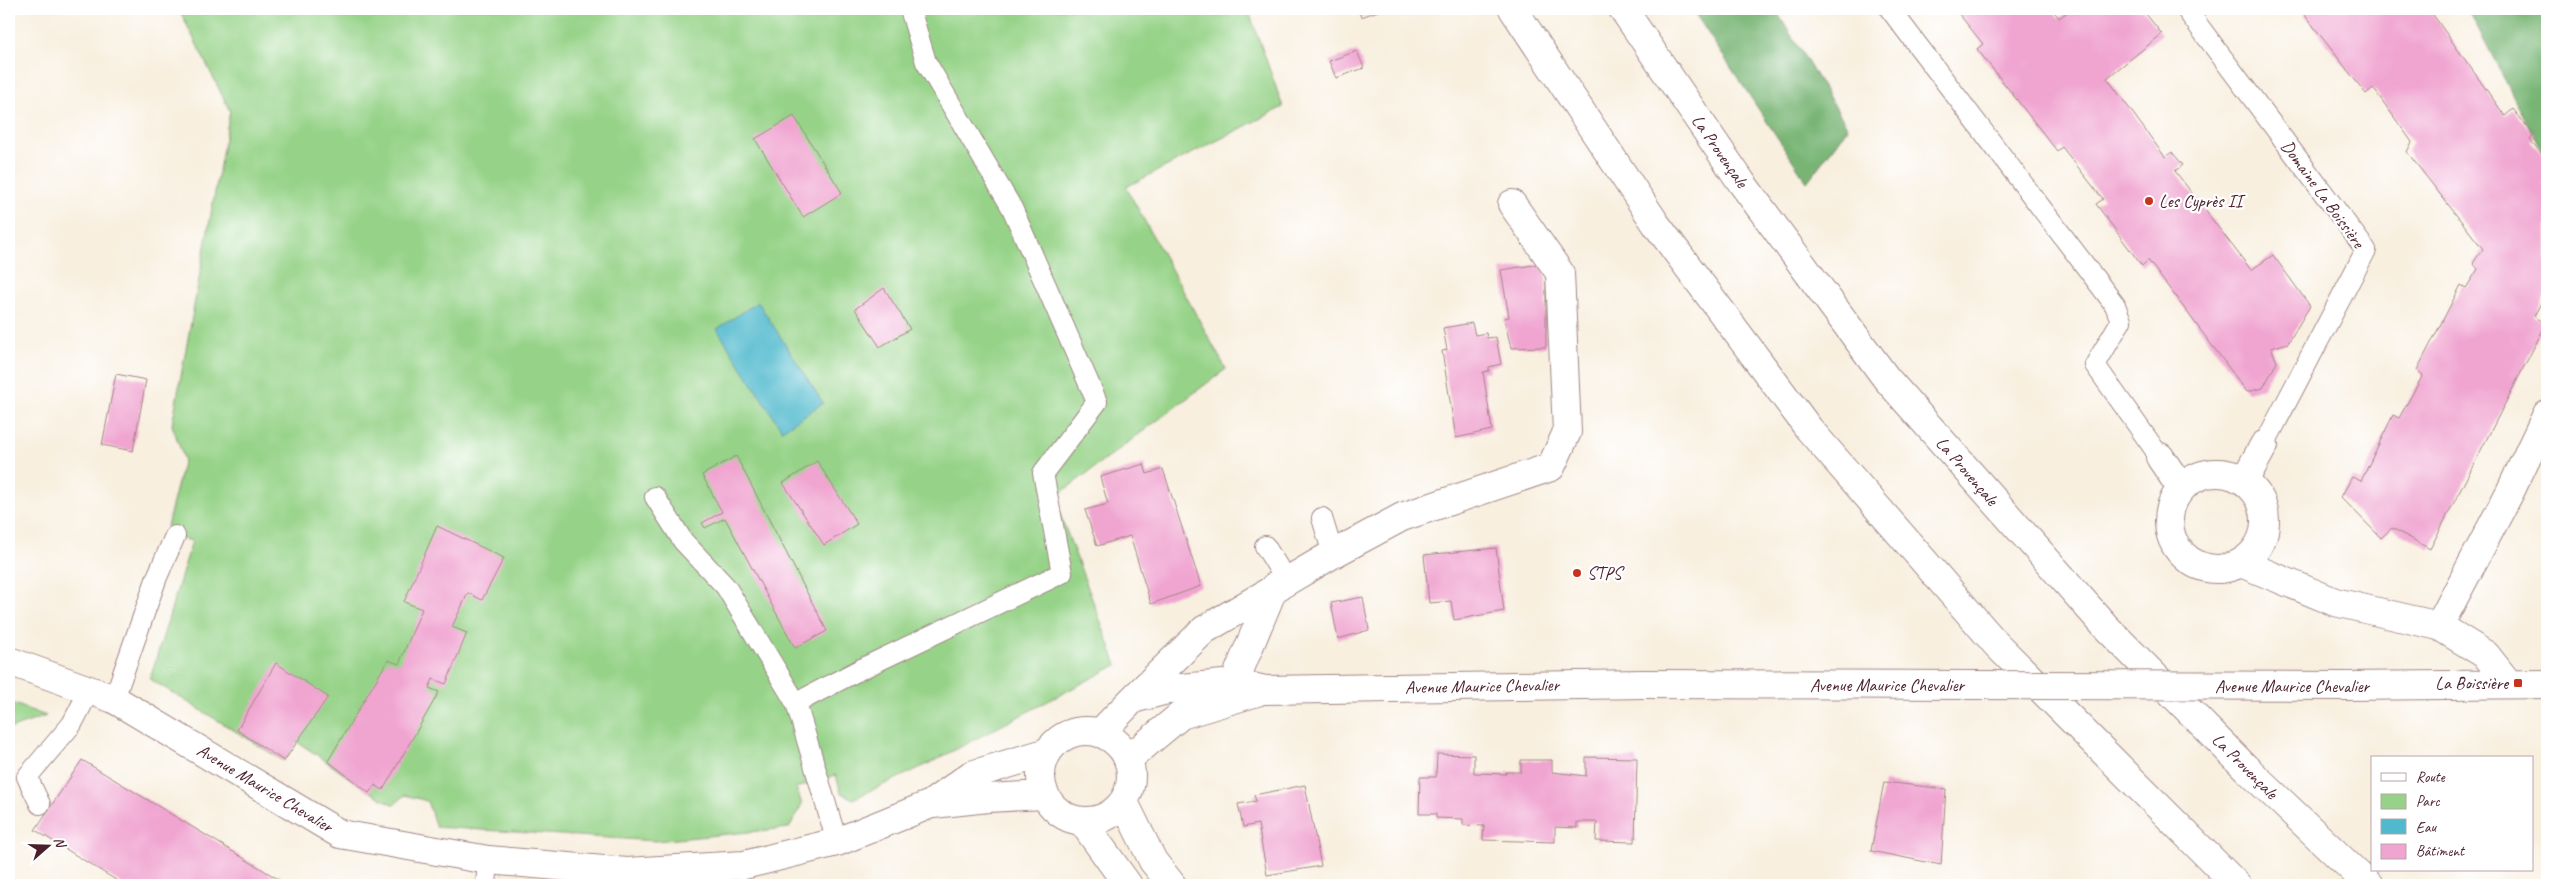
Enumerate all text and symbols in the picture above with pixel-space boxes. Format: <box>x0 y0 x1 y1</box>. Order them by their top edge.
street label: La Provençale <box>1687 110 1754 193</box>
street label: Domaine La Boissière <box>2277 136 2370 253</box>
place label: Les Cyprès II <box>2159 190 2246 212</box>
marker: Les Cyprès II <box>2143 195 2155 207</box>
street label: La Provençale <box>1931 432 2004 511</box>
place label: STPS <box>1587 562 1625 584</box>
marker: STPS <box>1571 567 1583 579</box>
place label: La Boissière <box>2435 672 2509 694</box>
street label: Avenue Maurice Chevalier <box>1405 674 1561 698</box>
street label: Avenue Maurice Chevalier <box>1810 674 1966 696</box>
street label: Avenue Maurice Chevalier <box>2215 675 2371 697</box>
marker: La Boissière <box>2512 677 2524 689</box>
street label: La Provençale <box>2208 729 2283 804</box>
street label: Avenue Maurice Chevalier <box>193 739 338 838</box>
legend <box>2371 756 2534 872</box>
text: Route <box>2416 768 2446 787</box>
text: Parc <box>2416 792 2440 811</box>
text: Eau <box>2416 818 2437 837</box>
north arrow <box>22 822 72 872</box>
text: N <box>50 835 70 851</box>
text: Bâtiment <box>2416 842 2466 861</box>

